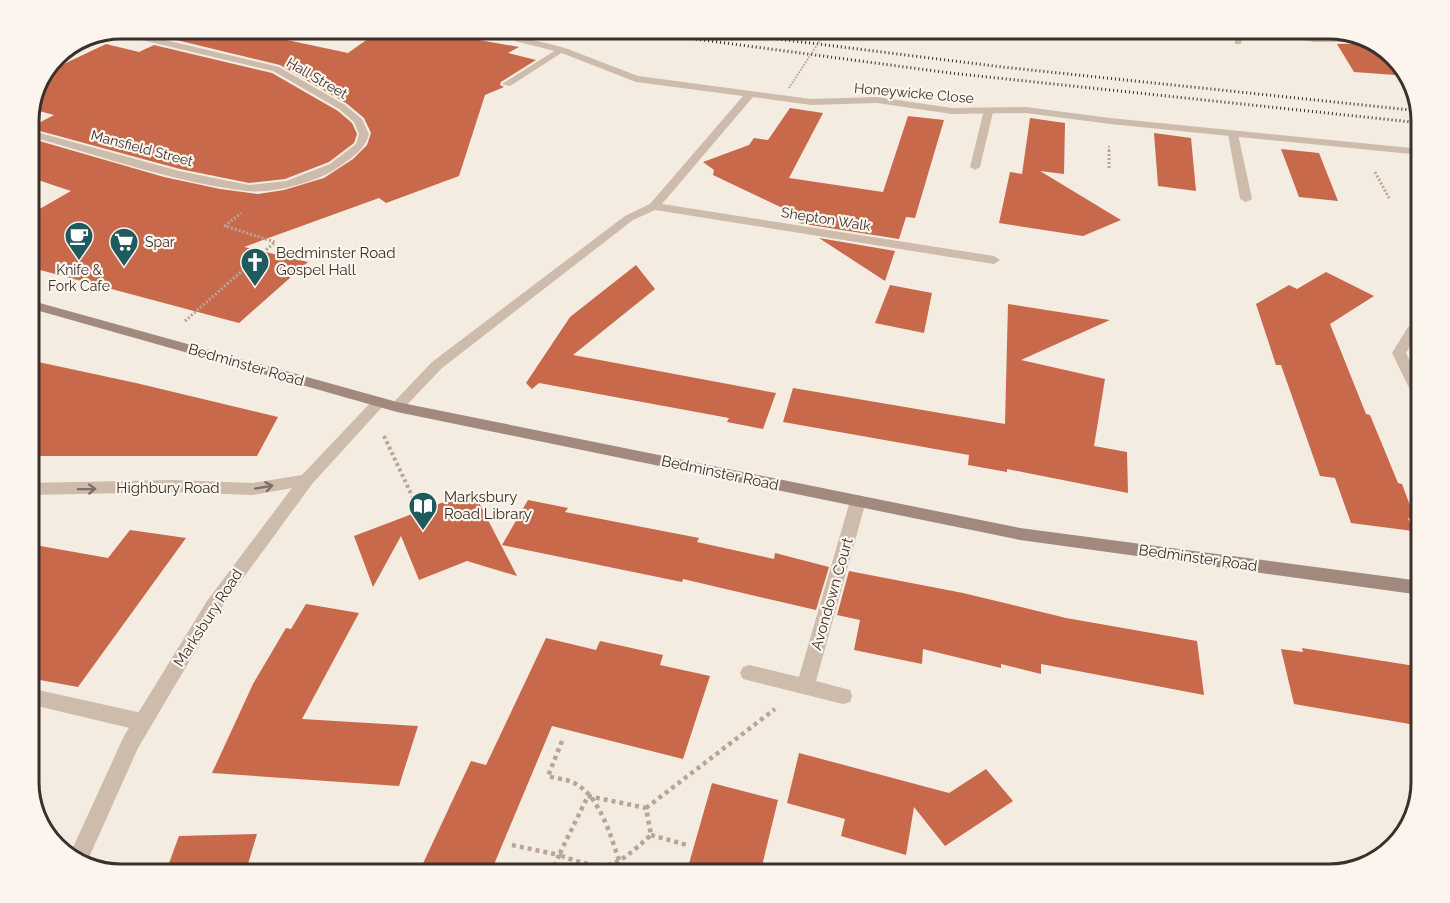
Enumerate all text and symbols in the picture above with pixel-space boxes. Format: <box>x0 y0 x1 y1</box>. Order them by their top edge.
street label: Hall Street <box>284 54 350 102</box>
street label: Honeywicke Close <box>854 80 974 106</box>
street label: Mansfield Street <box>89 127 195 169</box>
street label: Shepton Walk <box>780 204 872 234</box>
cafe icon: Knife & Fork Cafe <box>63 220 95 262</box>
supermarket icon: Spar <box>108 226 140 268</box>
place label: Spar <box>145 234 175 250</box>
place label: Bedminster Road Gospel Hall <box>276 244 396 279</box>
church icon: Bedminster Road Gospel Hall <box>239 246 271 288</box>
place label: Knife & Fork Cafe <box>48 262 110 294</box>
street label: Bedminster Road <box>186 340 306 390</box>
street label: Bedminster Road <box>660 452 780 494</box>
street label: Highbury Road <box>116 479 220 497</box>
one-way arrow <box>253 482 273 493</box>
one-way arrow <box>77 483 97 495</box>
place label: Marksbury Road Library <box>444 488 532 523</box>
library icon: Marksbury Road Library <box>407 490 439 532</box>
street label: Avondown Court <box>807 536 857 652</box>
street label: Bedminster Road <box>1138 541 1258 575</box>
street label: Marksbury Road <box>170 566 246 670</box>

